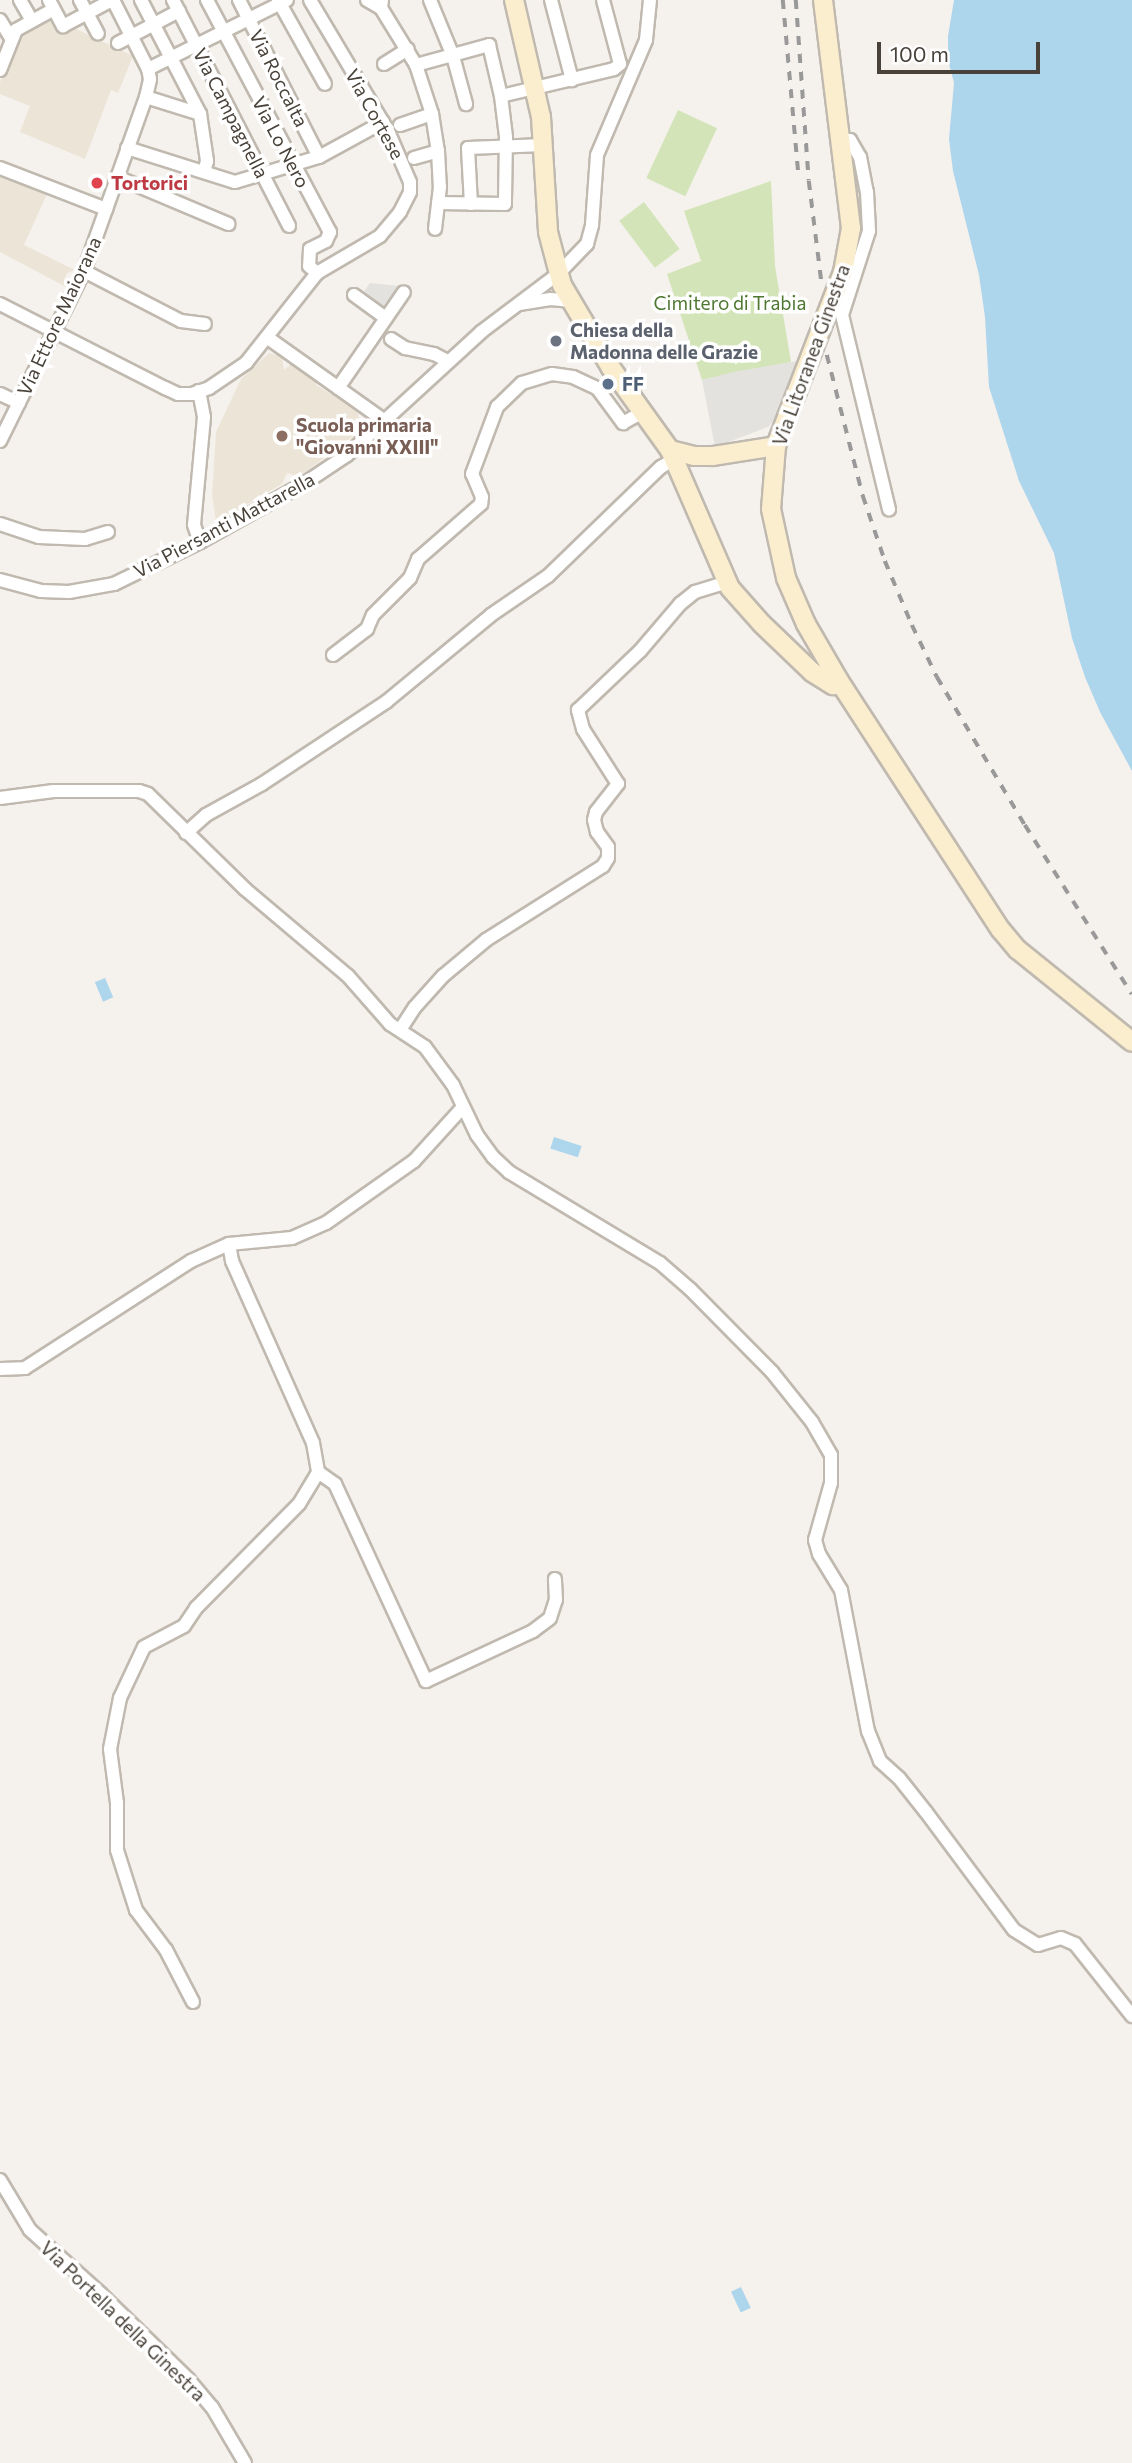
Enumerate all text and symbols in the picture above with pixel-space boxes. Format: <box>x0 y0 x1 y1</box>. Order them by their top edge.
street label: Via Roccalta <box>245 25 313 131</box>
scale bar <box>880 28 1043 72</box>
text: 100 m <box>890 41 949 66</box>
street label: Via Campagnella <box>188 44 274 182</box>
street label: Via Cortese <box>341 65 409 163</box>
street label: Via Lo Nero <box>247 92 315 192</box>
place label: Tortorici <box>111 172 188 194</box>
marker: Tortorici <box>89 175 105 191</box>
street label: Via Ettore Maiorana <box>12 233 106 399</box>
street label: Via Litoranea Ginestra <box>768 261 854 449</box>
park label: Cimitero di Trabia <box>654 292 806 314</box>
place label: Chiesa della Madonna delle Grazie <box>570 319 758 363</box>
marker: Chiesa della Madonna delle Grazie <box>548 333 564 349</box>
place label: FF <box>622 373 644 395</box>
marker: FF <box>600 376 616 392</box>
place label: Scuola primaria "Giovanni XXIII" <box>296 414 439 458</box>
marker: Scuola primaria "Giovanni XXIII" <box>274 428 290 444</box>
street label: Via Piersanti Mattarella <box>130 468 318 582</box>
street label: Via Portella della Ginestra <box>36 2236 210 2406</box>

